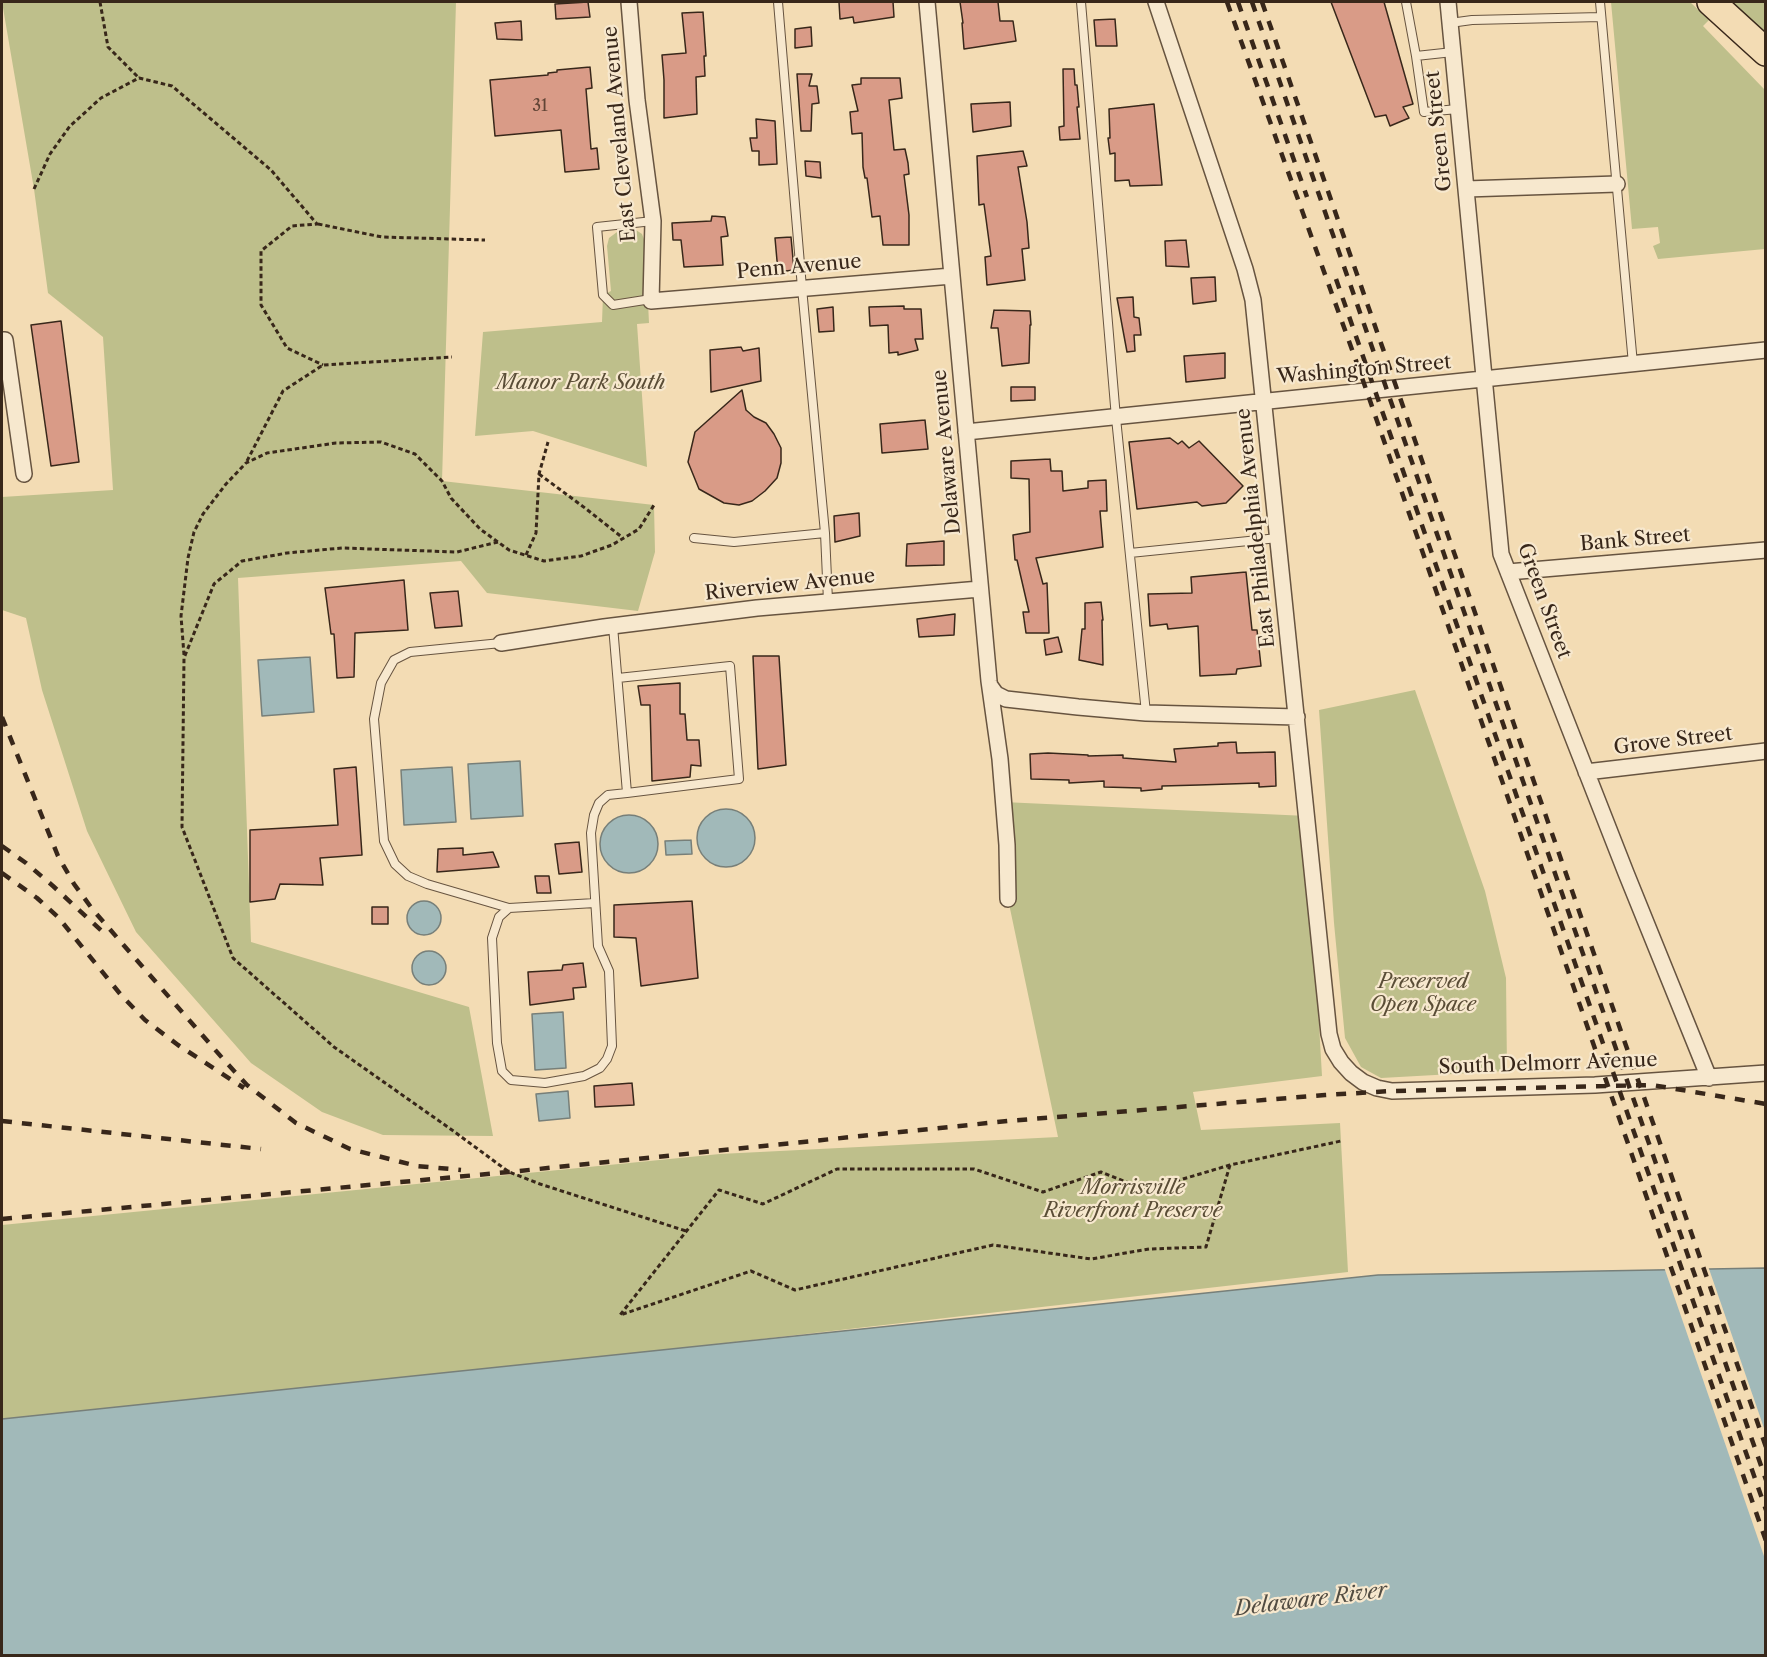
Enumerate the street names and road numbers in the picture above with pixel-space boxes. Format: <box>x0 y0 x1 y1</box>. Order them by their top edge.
street label: East Cleveland Avenue <box>599 25 641 243</box>
street label: Green Street <box>1421 69 1457 193</box>
street label: Penn Avenue <box>736 250 862 284</box>
street label: Washington Street <box>1276 350 1452 390</box>
street label: Delaware Avenue <box>928 368 966 536</box>
street label: East Philadelphia Avenue <box>1231 407 1281 649</box>
street label: Bank Street <box>1579 523 1691 557</box>
street label: Green Street <box>1512 540 1576 662</box>
street label: Riverview Avenue <box>704 564 876 606</box>
street label: Grove Street <box>1612 722 1734 760</box>
street label: South Delmorr Avenue <box>1438 1048 1658 1080</box>

